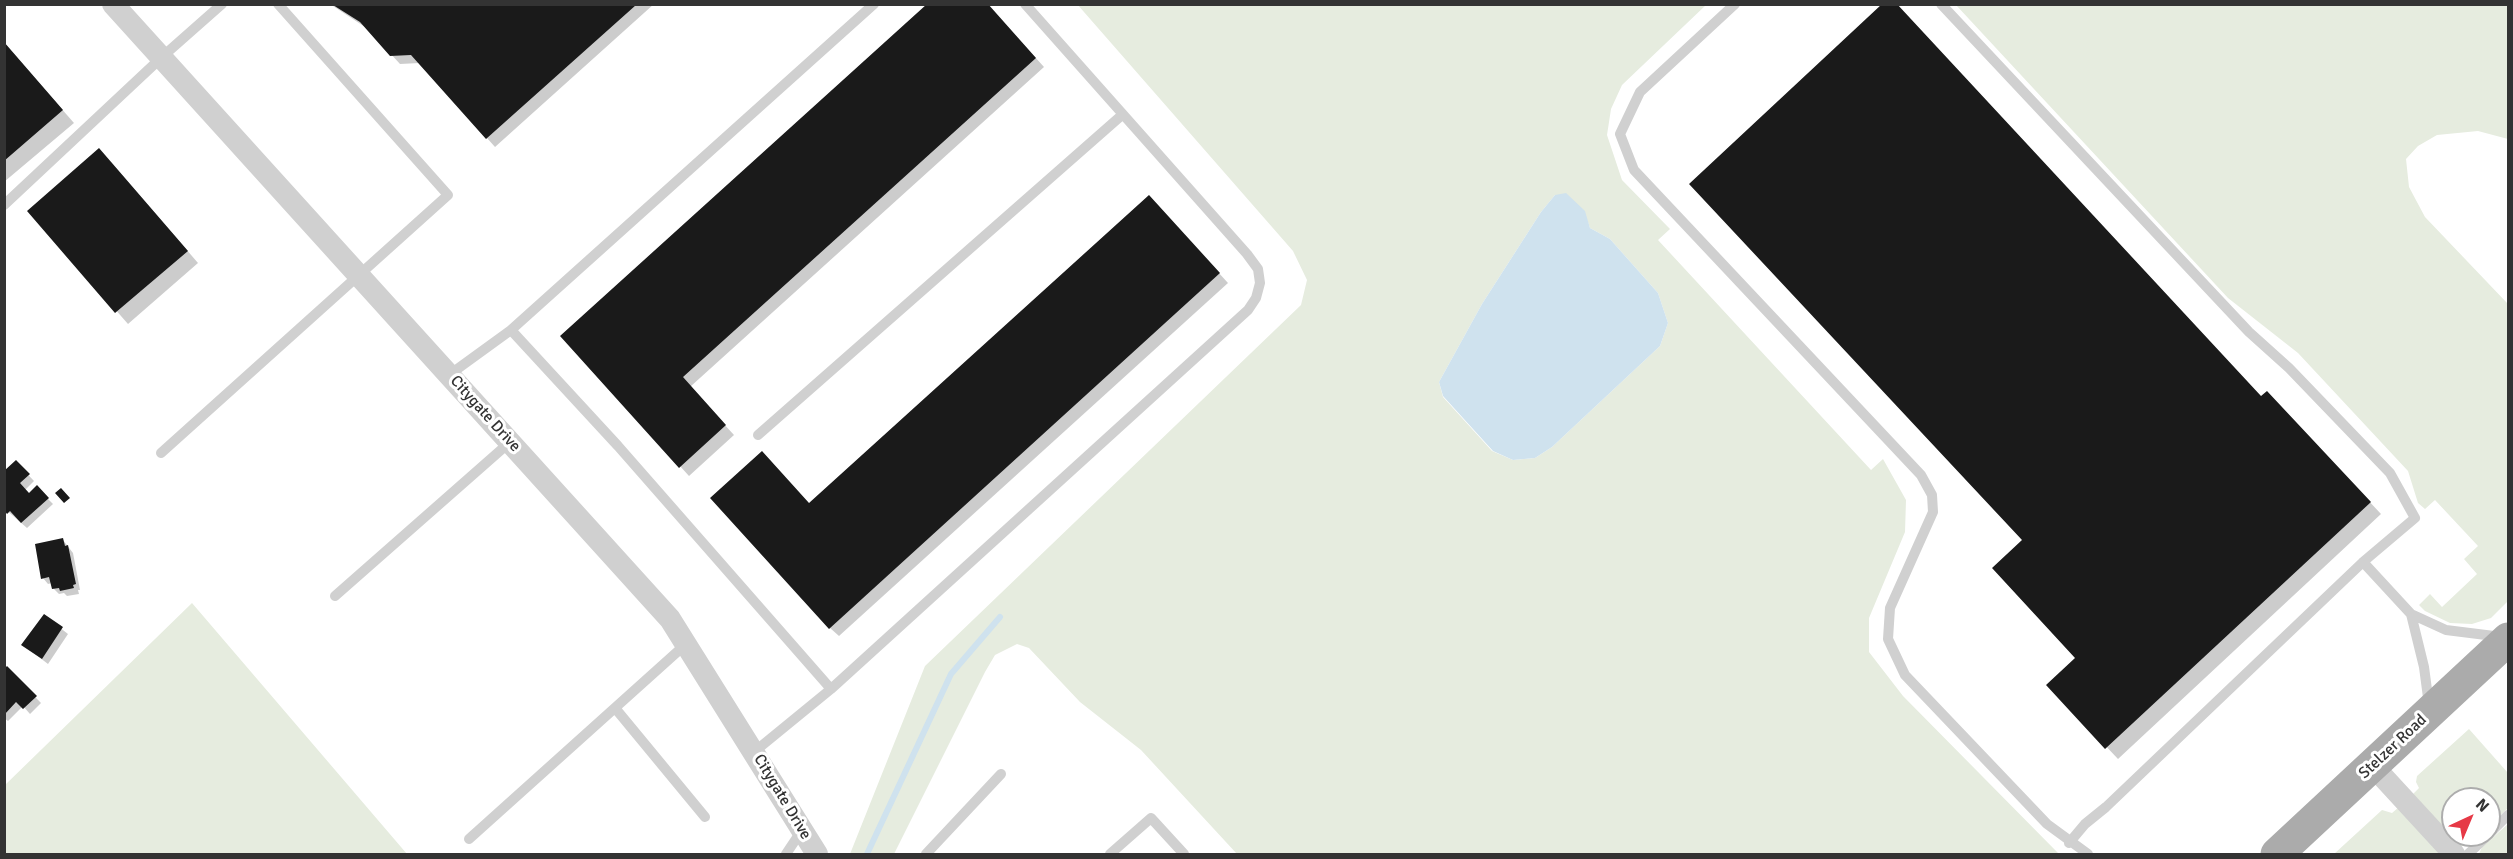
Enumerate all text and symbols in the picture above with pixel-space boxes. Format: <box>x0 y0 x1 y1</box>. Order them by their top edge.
street label: Citygate Drive <box>446 372 524 456</box>
street label: Stelzer Road <box>2355 711 2431 783</box>
street label: Citygate Drive <box>749 751 815 843</box>
north arrow <box>2441 787 2501 847</box>
text: N <box>2471 794 2493 817</box>

